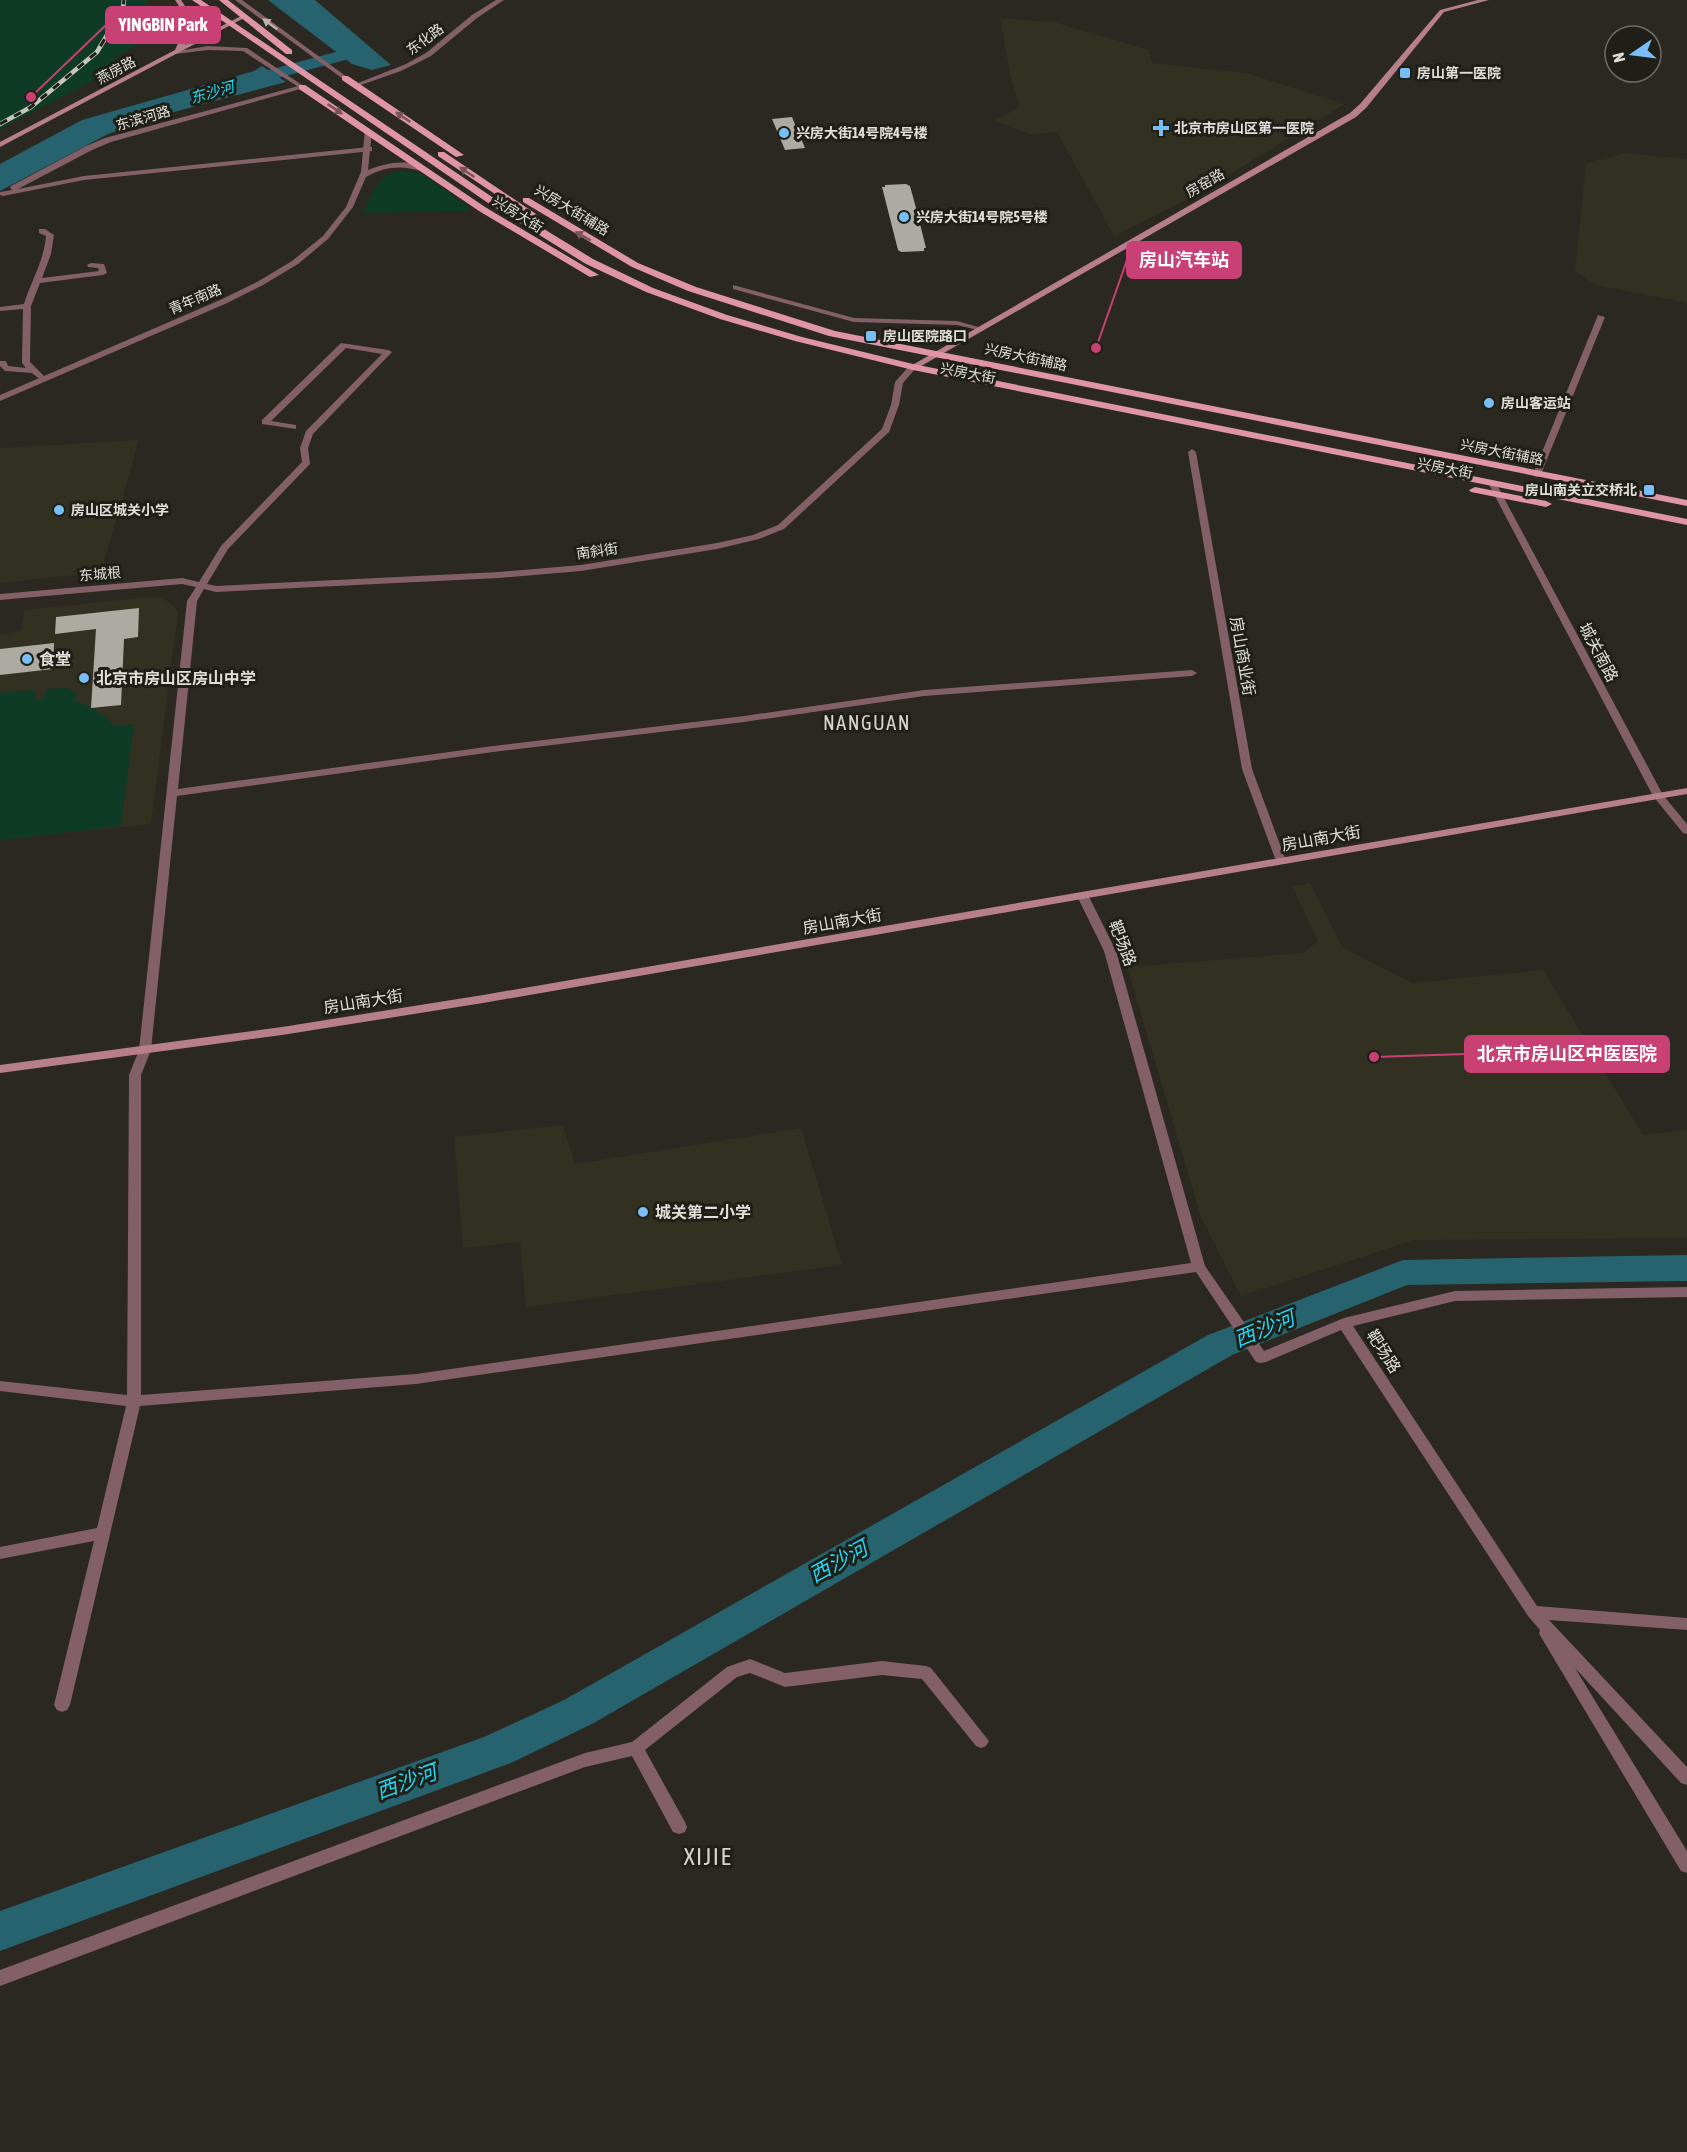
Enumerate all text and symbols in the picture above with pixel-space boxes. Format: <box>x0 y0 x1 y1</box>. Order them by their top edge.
callout: YINGBIN Park <box>106 7 220 43</box>
text: YINGBIN Park <box>117 14 209 35</box>
one-way arrow <box>263 18 279 30</box>
street label: 东化路 <box>403 20 447 58</box>
north arrow <box>1603 24 1663 84</box>
text: N <box>1609 51 1628 64</box>
street label: 燕房路 <box>94 53 138 87</box>
place label: 房山第一医院 <box>1417 65 1501 81</box>
marker: 房山第一医院 <box>1398 66 1412 80</box>
water label: 东沙河 <box>188 77 239 106</box>
street label: 东滨河路 <box>114 103 172 133</box>
one-way arrow <box>327 104 344 115</box>
one-way arrow <box>395 111 411 122</box>
marker: 北京市房山区第一医院 <box>1152 119 1170 137</box>
place label: 北京市房山区第一医院 <box>1174 120 1314 136</box>
place label: 兴房大街14号院4号楼 <box>796 125 928 141</box>
marker: 兴房大街14号院4号楼 <box>777 126 791 140</box>
street label: 房窑路 <box>1183 166 1227 200</box>
one-way arrow <box>459 167 475 178</box>
street label: 兴房大街辅路 <box>532 182 612 238</box>
street label: 兴房大街 <box>490 192 546 236</box>
place label: 兴房大街14号院5号楼 <box>916 209 1048 225</box>
marker: 兴房大街14号院5号楼 <box>897 210 911 224</box>
one-way arrow <box>575 230 591 241</box>
callout: 房山汽车站 <box>1127 242 1241 278</box>
text: 房山汽车站 <box>1139 249 1229 270</box>
street label: 青年南路 <box>166 281 224 317</box>
place label: 房山医院路口 <box>883 328 967 344</box>
marker: 房山医院路口 <box>864 329 878 343</box>
street label: 兴房大街辅路 <box>983 340 1069 374</box>
street label: 兴房大街 <box>939 360 997 386</box>
place label: 房山客运站 <box>1501 395 1571 411</box>
marker: 房山客运站 <box>1482 396 1496 410</box>
street label: 兴房大街辅路 <box>1459 436 1545 468</box>
street label: 兴房大街 <box>1416 455 1474 481</box>
place label: 房山南关立交桥北 <box>1525 482 1637 498</box>
marker: 房山南关立交桥北 <box>1642 483 1656 497</box>
place label: 房山区城关小学 <box>71 502 169 518</box>
marker: 房山区城关小学 <box>52 503 66 517</box>
street label: 南斜街 <box>575 540 619 562</box>
street label: 东城根 <box>78 564 122 584</box>
street label: 房山商业街 <box>1227 615 1259 697</box>
street label: 城关南路 <box>1576 620 1622 684</box>
place label: 食堂 <box>39 650 71 668</box>
marker: 食堂 <box>20 652 34 666</box>
place label: 北京市房山区房山中学 <box>96 669 256 687</box>
marker: 北京市房山区房山中学 <box>77 671 91 685</box>
district label: NANGUAN <box>823 711 911 734</box>
street label: 房山南大街 <box>1280 822 1362 854</box>
street label: 房山南大街 <box>801 905 883 937</box>
street label: 靶场路 <box>1106 917 1140 969</box>
street label: 房山南大街 <box>322 986 404 1016</box>
callout: 北京市房山区中医医院 <box>1465 1036 1669 1072</box>
text: 北京市房山区中医医院 <box>1477 1043 1657 1064</box>
place label: 城关第二小学 <box>655 1203 751 1221</box>
marker: 城关第二小学 <box>636 1205 650 1219</box>
water label: 西沙河 <box>1230 1304 1301 1351</box>
street label: 靶场路 <box>1363 1326 1405 1376</box>
water label: 西沙河 <box>805 1533 875 1587</box>
water label: 西沙河 <box>372 1758 443 1803</box>
district label: XIJIE <box>684 1843 732 1870</box>

